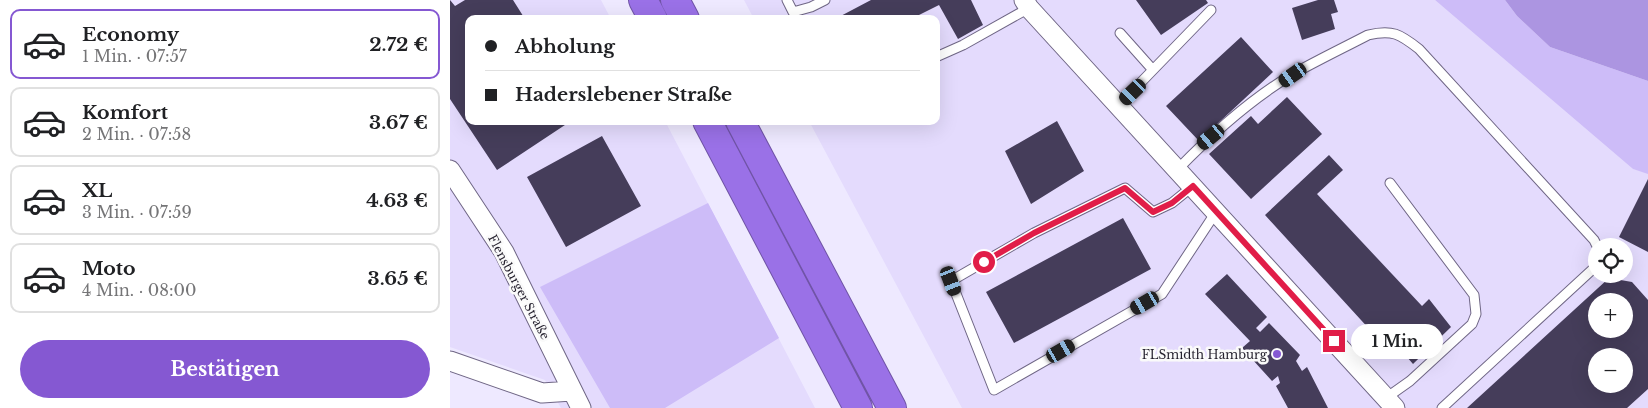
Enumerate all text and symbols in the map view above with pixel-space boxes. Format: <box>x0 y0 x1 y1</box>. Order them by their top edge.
icon: car <box>22 22 67 67</box>
text: Economy <box>82 23 179 46</box>
text: 2.72 € <box>369 33 428 56</box>
text: Abholung <box>515 35 615 58</box>
text: 1 Min. · 07:57 <box>82 46 187 66</box>
car <box>1276 60 1309 90</box>
car <box>1117 76 1149 108</box>
text: Haderslebener Straße <box>515 83 732 106</box>
icon: car <box>22 100 67 145</box>
text: Komfort <box>82 101 168 124</box>
text: 3.67 € <box>369 111 428 134</box>
car <box>1194 122 1227 152</box>
text: 2 Min. · 07:58 <box>82 124 191 144</box>
icon: car <box>22 178 67 223</box>
text: XL <box>82 179 112 202</box>
text: 4.63 € <box>366 189 428 212</box>
text: 3 Min. · 07:59 <box>82 202 192 222</box>
street label: Flensburger Straße <box>485 232 553 342</box>
map controls <box>1588 238 1633 393</box>
button: locate <box>1588 238 1633 283</box>
route start <box>973 251 995 273</box>
icon: car <box>22 256 67 301</box>
text: Moto <box>82 257 136 280</box>
car <box>938 264 963 298</box>
text: 3.65 € <box>368 267 428 290</box>
text: 4 Min. · 08:00 <box>82 280 196 300</box>
car <box>1128 289 1161 317</box>
button: + <box>1588 293 1633 338</box>
callout: 1 Min. <box>1352 324 1444 358</box>
route end <box>1323 330 1345 352</box>
text: 1 Min. <box>1371 331 1423 351</box>
car <box>1044 337 1077 365</box>
button: Bestätigen <box>20 340 430 398</box>
place label: FLSmidth Hamburg <box>1142 347 1268 362</box>
marker: FLSmidth Hamburg <box>1271 348 1283 360</box>
button: − <box>1588 348 1633 393</box>

